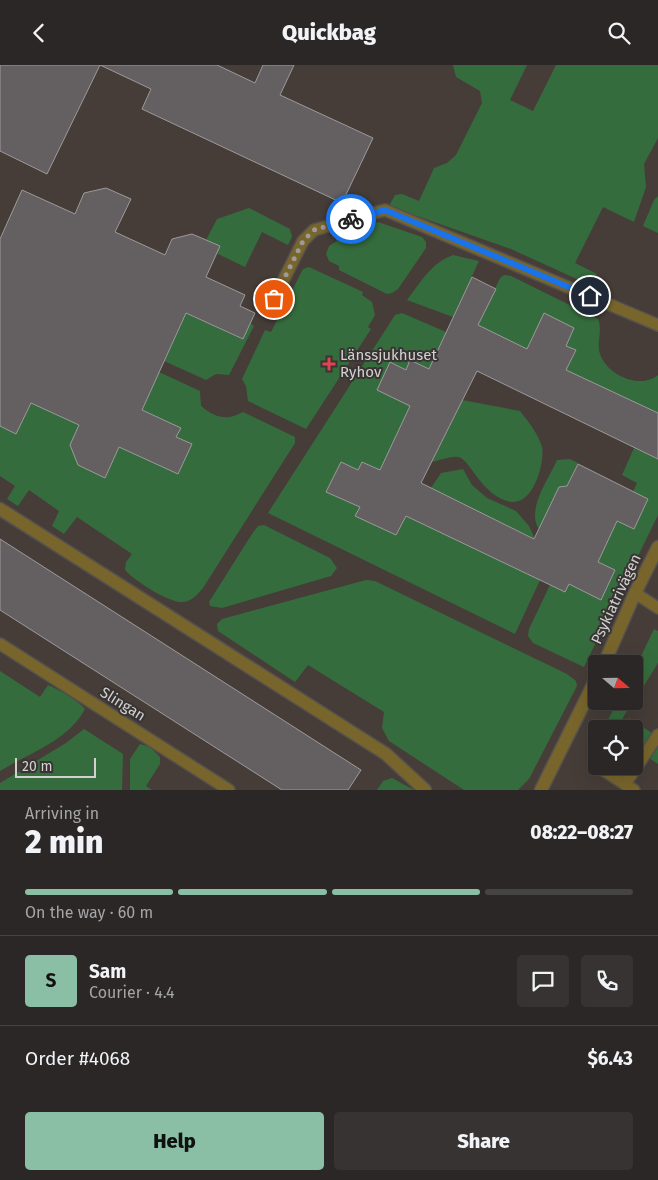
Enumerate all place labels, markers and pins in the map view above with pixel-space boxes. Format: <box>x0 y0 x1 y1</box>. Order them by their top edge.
pin <box>569 275 611 317</box>
pin <box>253 278 295 320</box>
place label: Länssjukhuset Ryhov <box>340 346 437 381</box>
marker: Länssjukhuset Ryhov <box>322 357 336 371</box>

